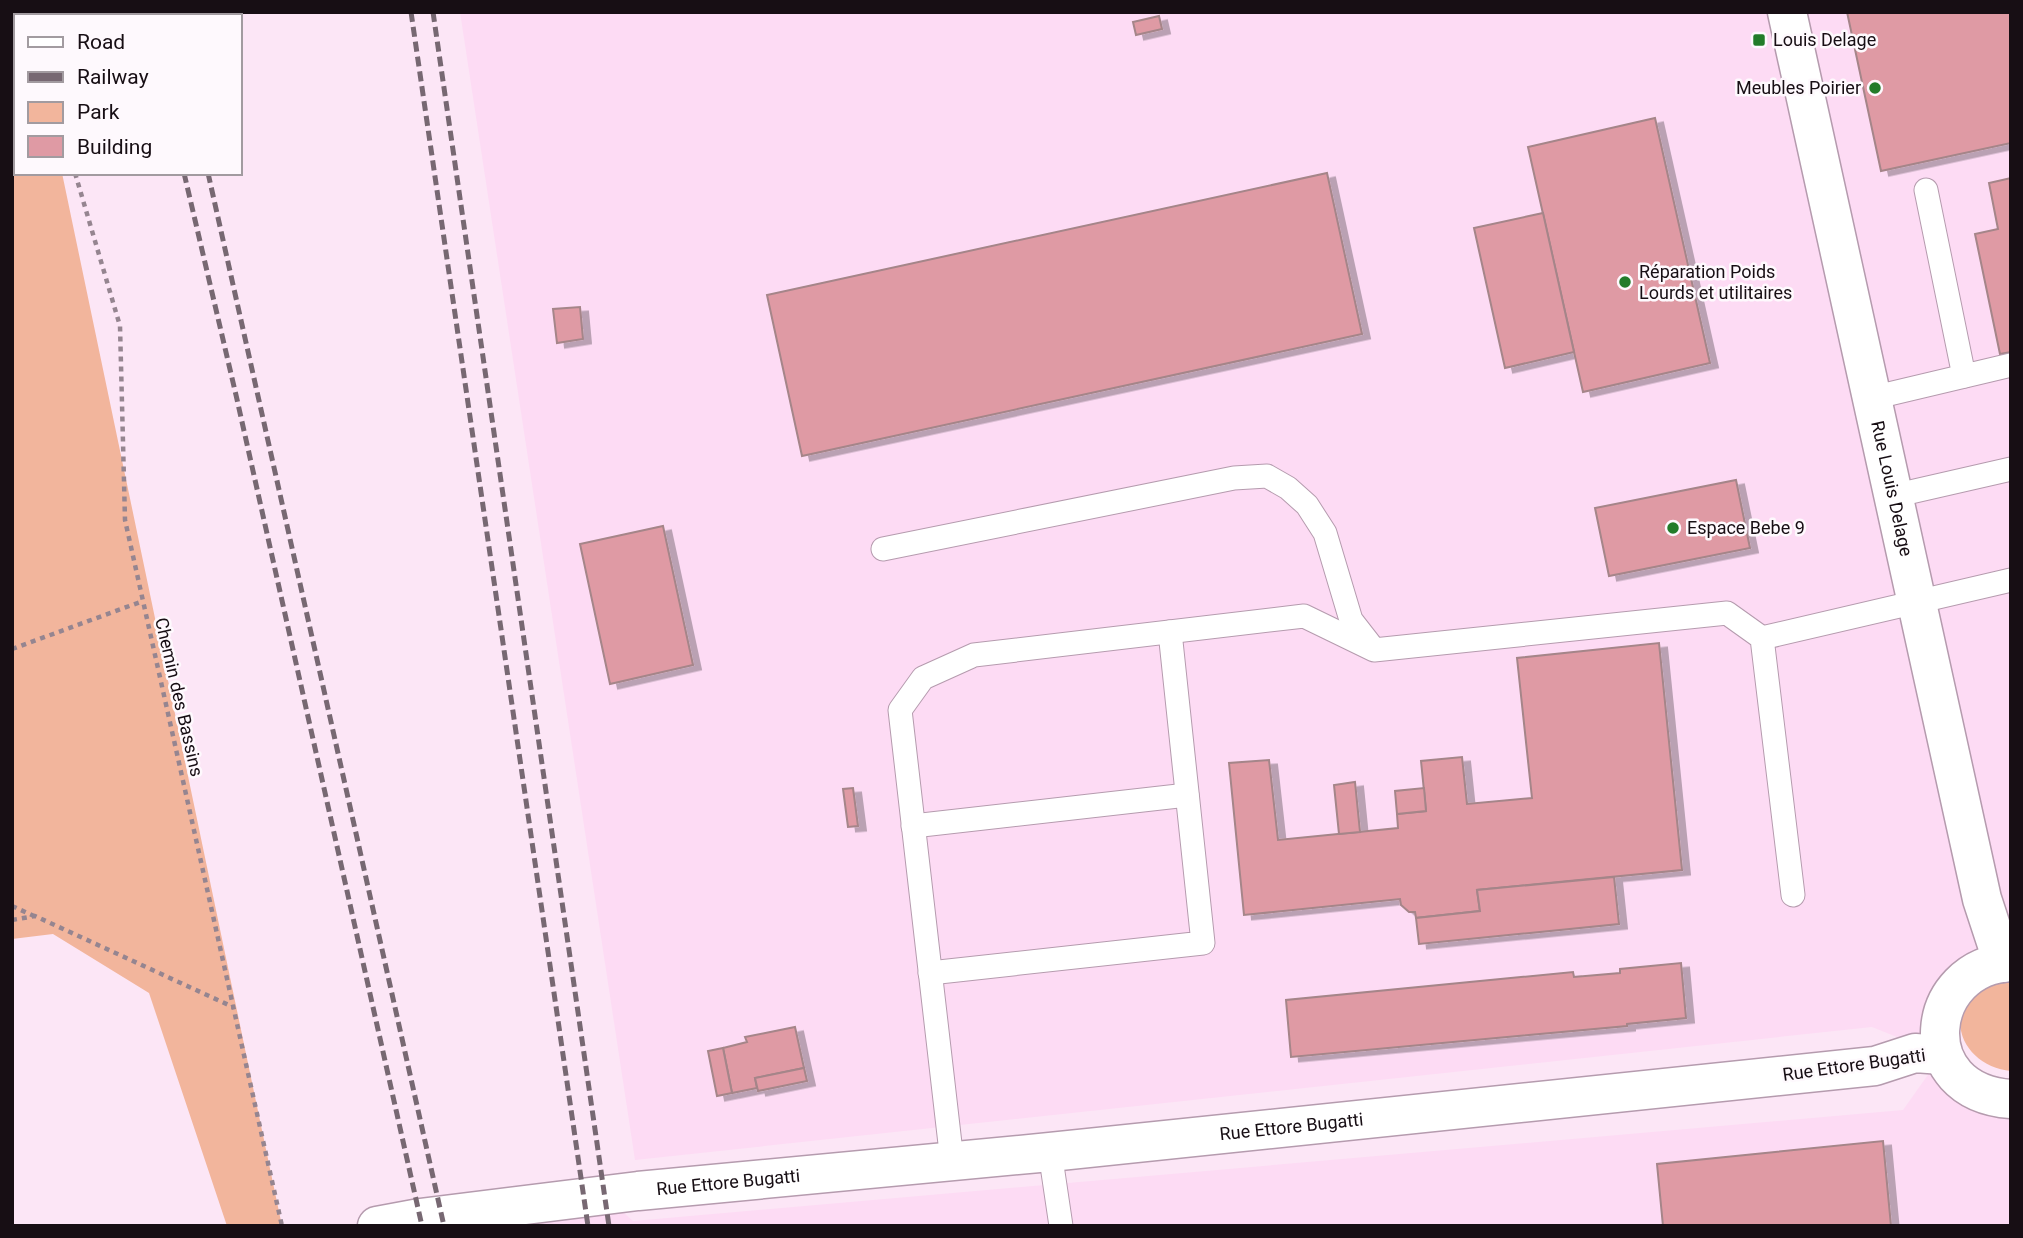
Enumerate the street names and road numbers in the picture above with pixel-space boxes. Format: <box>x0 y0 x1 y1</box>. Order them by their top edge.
street label: Rue Louis Delage <box>1867 419 1917 558</box>
street label: Chemin des Bassins <box>151 615 208 778</box>
street label: Rue Ettore Bugatti <box>1781 1044 1927 1085</box>
street label: Rue Ettore Bugatti <box>1219 1108 1364 1144</box>
street label: Rue Ettore Bugatti <box>655 1165 801 1199</box>

